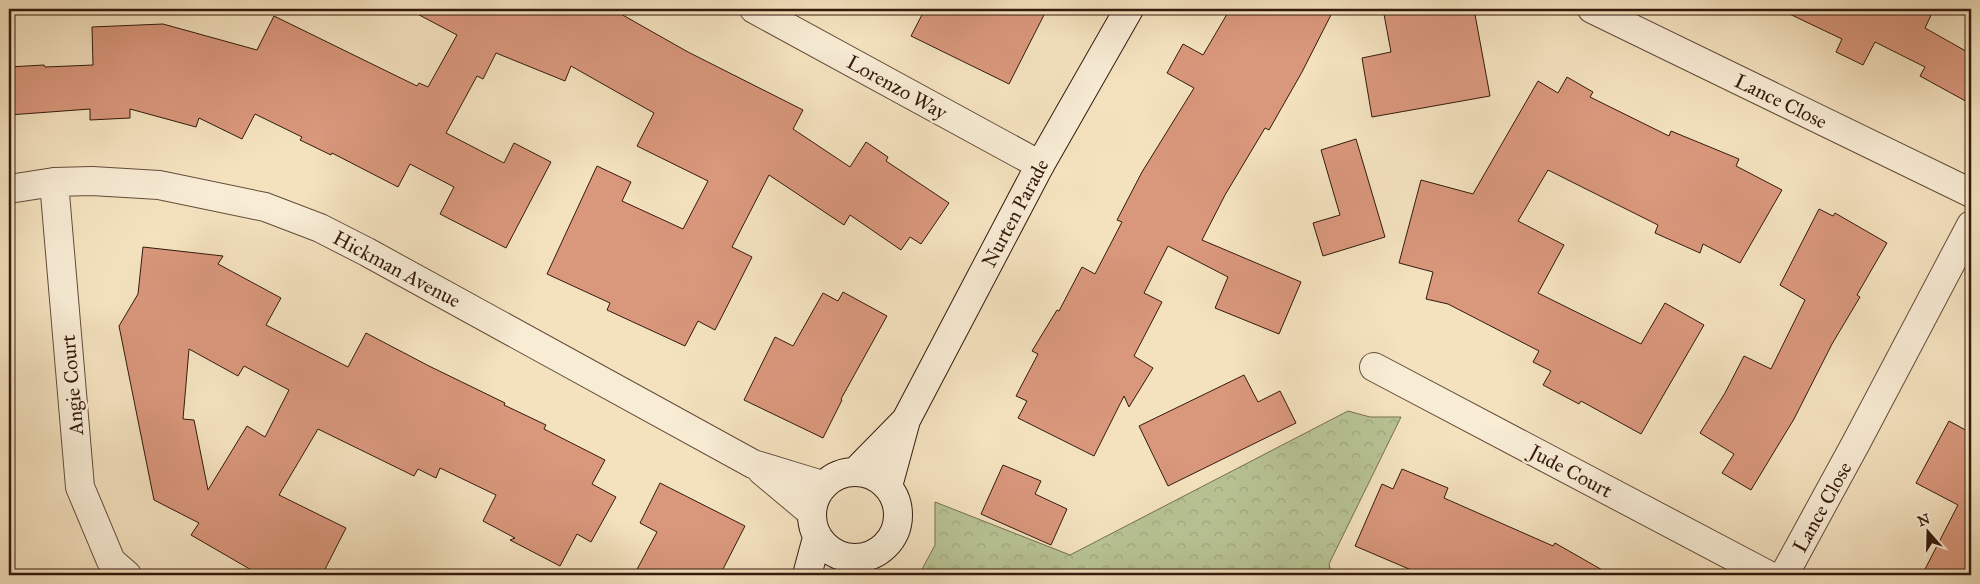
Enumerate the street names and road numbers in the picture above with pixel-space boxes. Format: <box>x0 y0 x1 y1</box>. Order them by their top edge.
street label: Lorenzo Way <box>843 50 952 125</box>
street label: Lance Close <box>1731 68 1831 134</box>
street label: Nurten Parade <box>976 155 1054 271</box>
street label: Hickman Avenue <box>329 225 465 313</box>
street label: Angie Court <box>56 334 89 437</box>
street label: Jude Court <box>1523 438 1616 504</box>
street label: Lance Close <box>1787 457 1857 557</box>

